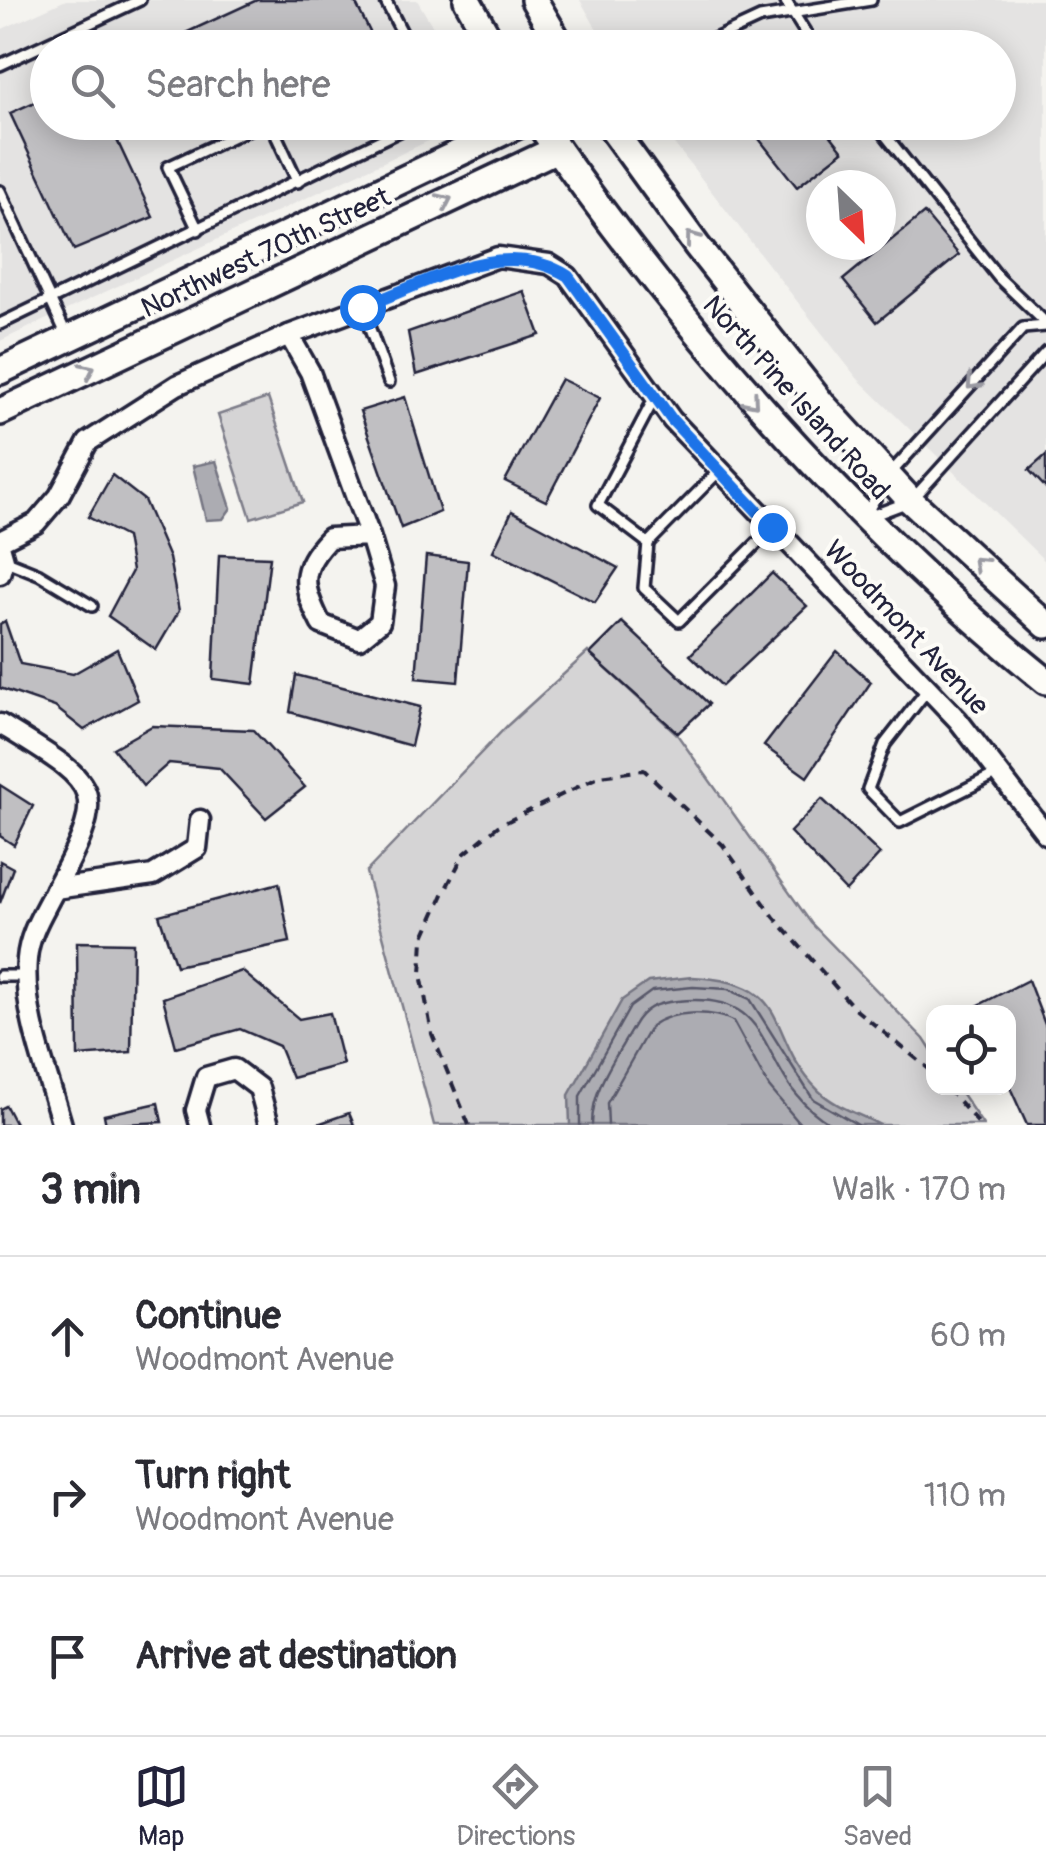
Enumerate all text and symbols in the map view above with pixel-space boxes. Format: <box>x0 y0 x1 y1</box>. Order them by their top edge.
search box <box>30 30 1016 140</box>
icon: search <box>65 58 120 113</box>
text: Search here <box>145 61 331 109</box>
north arrow <box>806 170 896 260</box>
street label: Northwest 70th Street <box>136 180 397 326</box>
one-way arrow <box>435 194 453 214</box>
one-way arrow <box>686 231 703 249</box>
route start <box>340 285 386 331</box>
street label: North Pine Island Road <box>695 288 897 508</box>
one-way arrow <box>78 362 96 382</box>
one-way arrow <box>967 371 985 390</box>
one-way arrow <box>740 389 758 407</box>
route end <box>750 505 796 551</box>
street label: Woodmont Avenue <box>816 533 996 723</box>
one-way arrow <box>972 557 990 575</box>
map controls <box>926 1005 1016 1095</box>
button: locate <box>926 1005 1016 1095</box>
text: 3 min <box>40 1164 141 1216</box>
text: Walk · 170 m <box>832 1170 1006 1210</box>
text: Continue <box>135 1292 281 1340</box>
icon: ahead <box>40 1309 95 1364</box>
text: 60 m <box>930 1316 1006 1356</box>
text: Woodmont Avenue <box>135 1340 394 1380</box>
text: Turn right <box>135 1452 290 1500</box>
icon: right <box>40 1469 95 1524</box>
text: 110 m <box>924 1476 1006 1516</box>
text: Woodmont Avenue <box>135 1500 394 1540</box>
icon: arrive <box>40 1629 95 1684</box>
text: Arrive at destination <box>135 1632 457 1680</box>
tab: Map <box>134 1759 189 1854</box>
tab: Directions <box>456 1759 575 1854</box>
tab: Saved <box>843 1759 912 1854</box>

